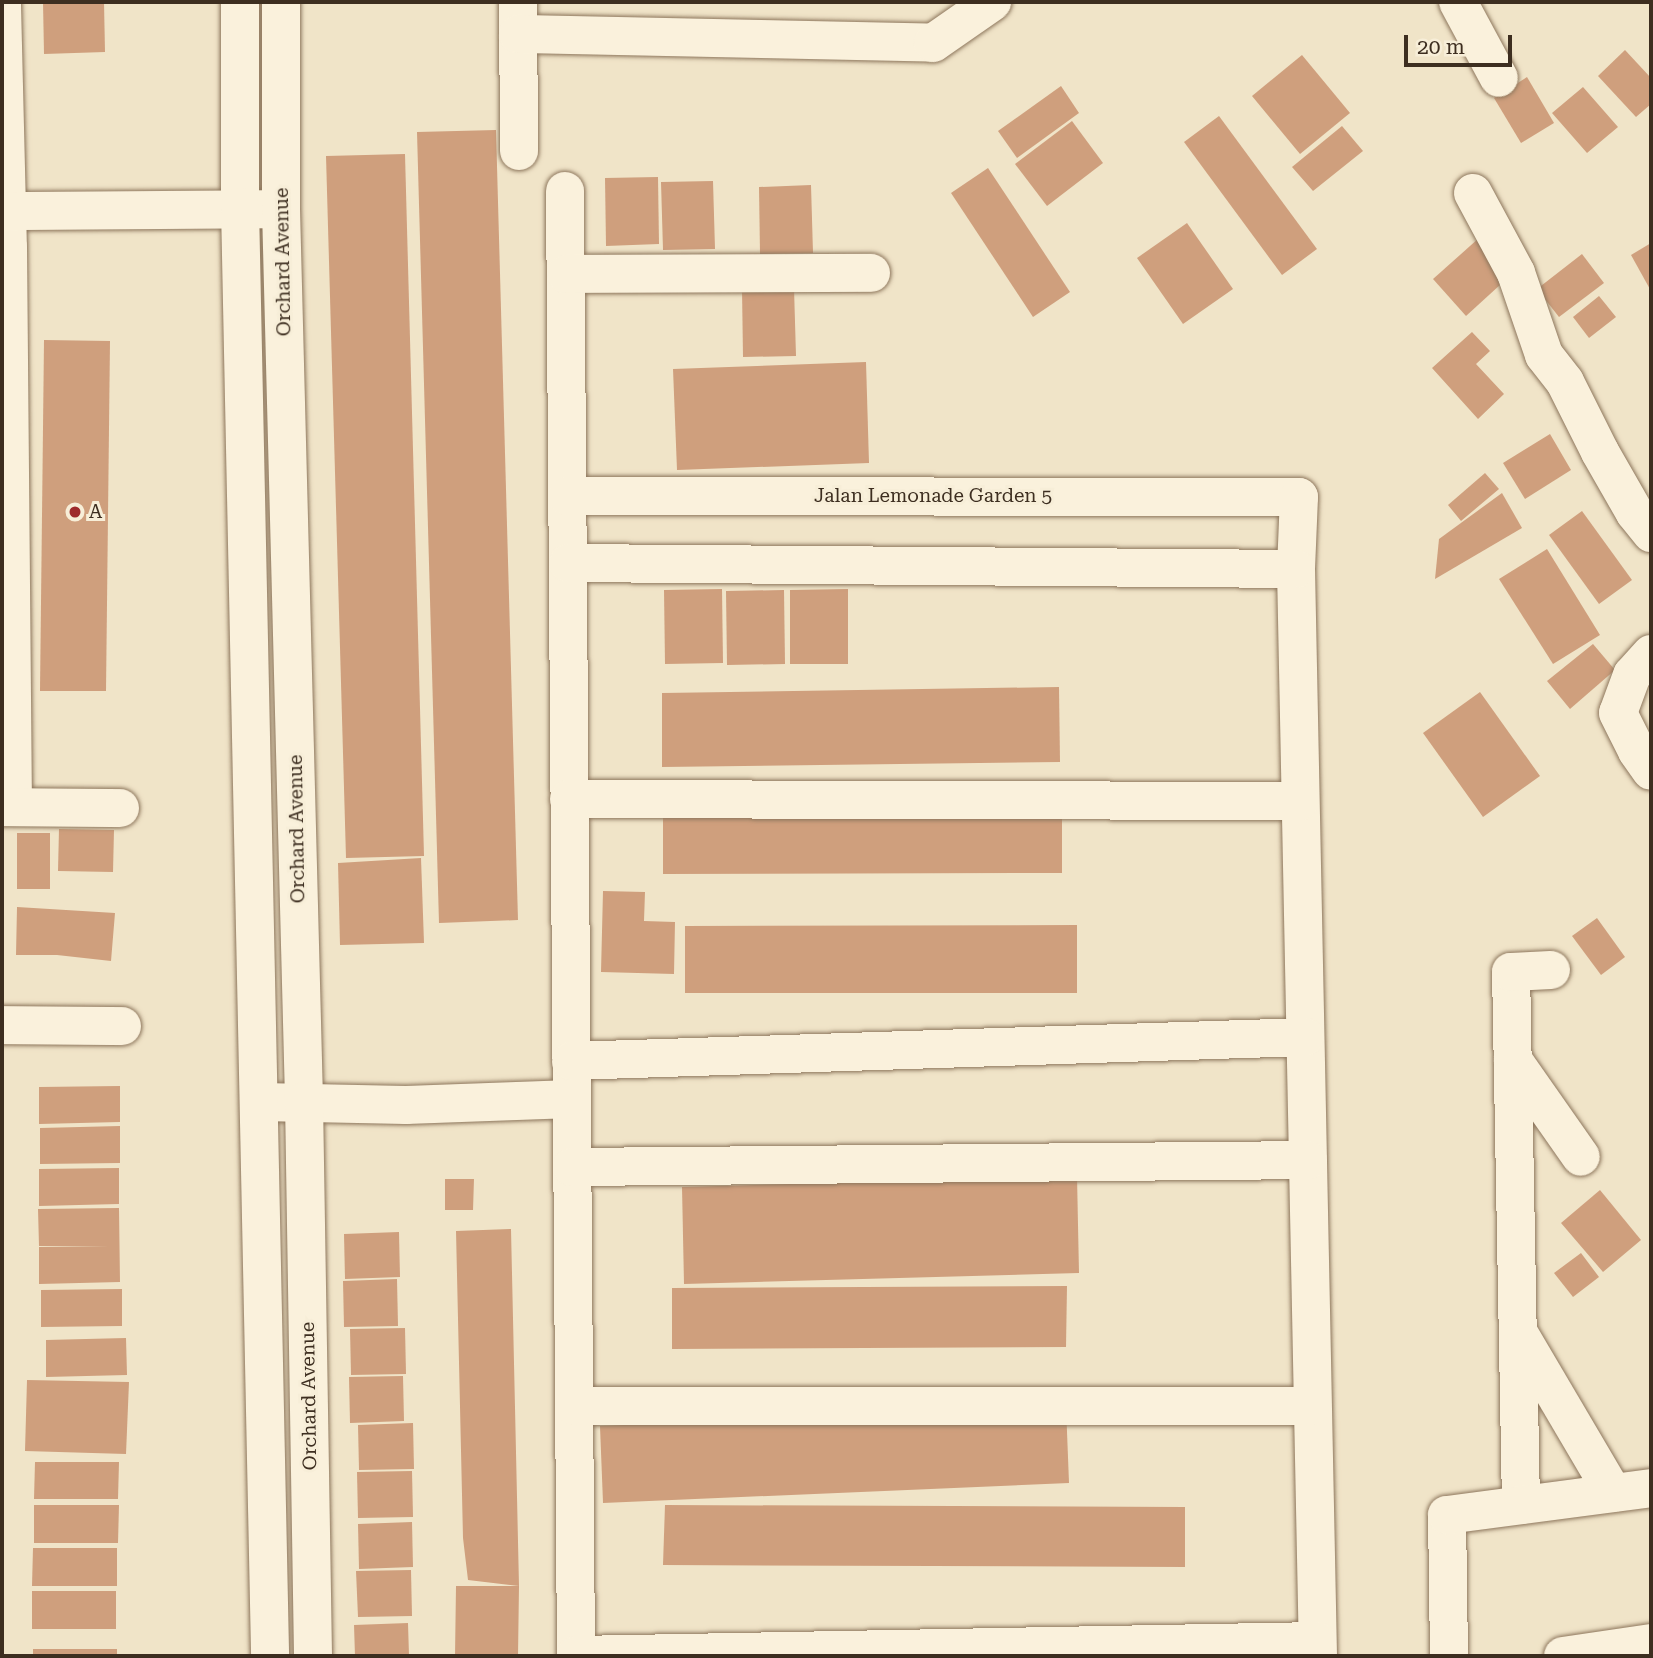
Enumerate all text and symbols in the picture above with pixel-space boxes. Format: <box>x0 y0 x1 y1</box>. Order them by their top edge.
scale bar <box>1408 21 1516 65</box>
text: 20 m <box>1417 35 1465 59</box>
street label: Orchard Avenue <box>270 188 296 336</box>
street label: Jalan Lemonade Garden 5 <box>814 485 1052 507</box>
place label: A <box>89 501 102 523</box>
marker: A <box>67 504 83 520</box>
street label: Orchard Avenue <box>284 755 310 903</box>
street label: Orchard Avenue <box>296 1322 322 1470</box>

